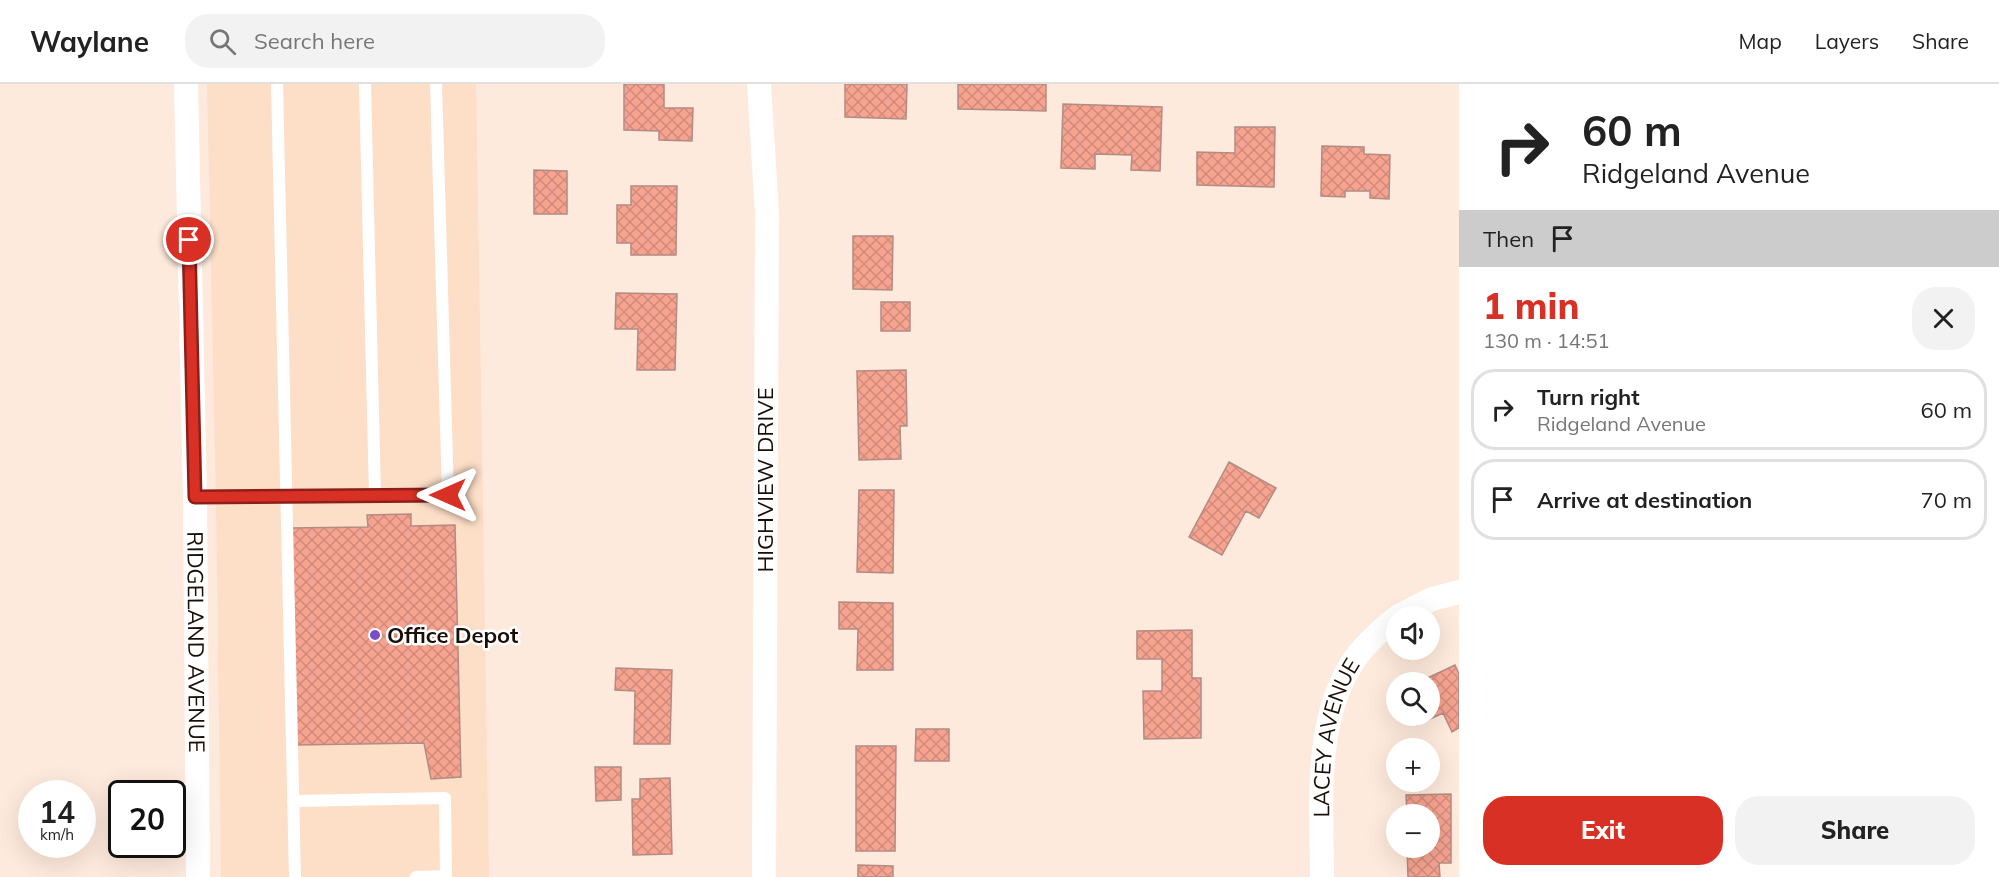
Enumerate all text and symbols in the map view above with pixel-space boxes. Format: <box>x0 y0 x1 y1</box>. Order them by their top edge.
search box <box>185 14 605 68</box>
text: Waylane <box>30 24 149 59</box>
icon: search <box>206 25 239 58</box>
text: Search here <box>254 27 375 55</box>
text: Map <box>1739 28 1782 54</box>
text: Layers <box>1815 28 1879 54</box>
text: Share <box>1912 28 1969 54</box>
text: 60 m <box>1582 104 1682 157</box>
icon: right <box>1483 108 1561 186</box>
text: Ridgeland Avenue <box>1582 156 1810 190</box>
pin <box>163 214 214 265</box>
icon: arrive <box>1546 222 1579 255</box>
icon: arrive <box>172 223 205 256</box>
text: Then <box>1483 225 1534 253</box>
text: 1 min <box>1483 283 1579 328</box>
button: close <box>1912 287 1975 350</box>
text: 130 m · 14:51 <box>1483 328 1609 353</box>
text: Turn right <box>1537 383 1640 411</box>
street label: HIGHVIEW DRIVE <box>751 387 779 573</box>
icon: right <box>1486 393 1519 426</box>
text: 60 m <box>1921 396 1972 424</box>
text: Ridgeland Avenue <box>1537 411 1706 436</box>
position arrow <box>416 463 480 527</box>
icon: arrive <box>1486 483 1519 516</box>
text: Arrive at destination <box>1537 486 1752 514</box>
text: 70 m <box>1921 486 1972 514</box>
street label: RIDGELAND AVENUE <box>181 531 211 753</box>
map controls <box>1386 606 1440 858</box>
button: sound <box>1386 606 1440 660</box>
place label: Office Depot <box>387 621 518 649</box>
marker: Office Depot <box>368 628 382 642</box>
street label: LACEY AVENUE <box>1307 653 1366 818</box>
button: search <box>1386 672 1440 726</box>
button: + <box>1386 738 1440 792</box>
speed limit sign: 20 <box>108 780 186 858</box>
text: 14 <box>39 793 75 831</box>
button: Exit <box>1483 796 1723 865</box>
button: Share <box>1735 796 1975 865</box>
button: − <box>1386 804 1440 858</box>
text: km/h <box>40 825 74 844</box>

